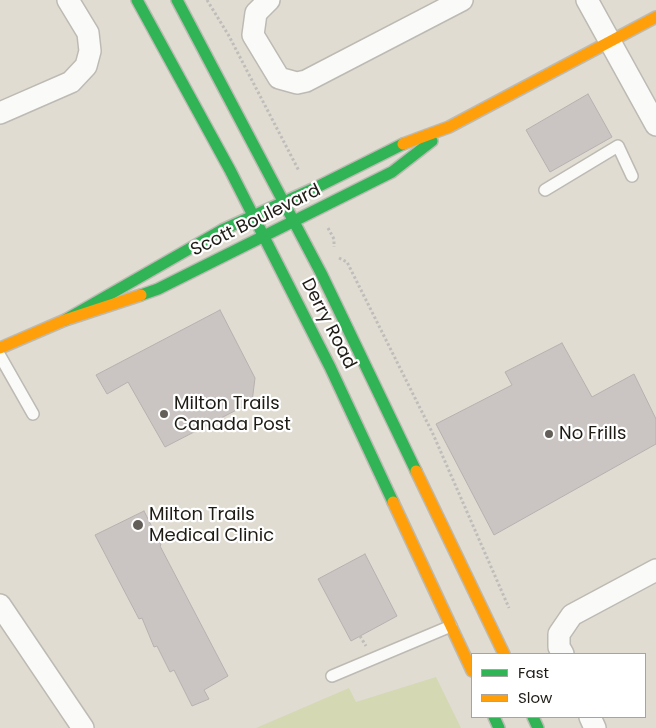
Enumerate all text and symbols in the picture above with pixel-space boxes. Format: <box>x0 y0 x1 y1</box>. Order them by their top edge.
street label: Scott Boulevard <box>188 180 324 262</box>
street label: Derry Road <box>296 275 360 373</box>
place label: Milton Trails Canada Post <box>174 393 291 436</box>
marker: Milton Trails Canada Post <box>158 408 170 420</box>
place label: No Frills <box>559 423 626 445</box>
marker: No Frills <box>543 428 555 440</box>
place label: Milton Trails Medical Clinic <box>149 504 274 546</box>
marker: Milton Trails Medical Clinic <box>131 518 145 532</box>
legend <box>471 653 646 718</box>
text: Fast <box>518 662 549 683</box>
text: Slow <box>518 687 552 708</box>

